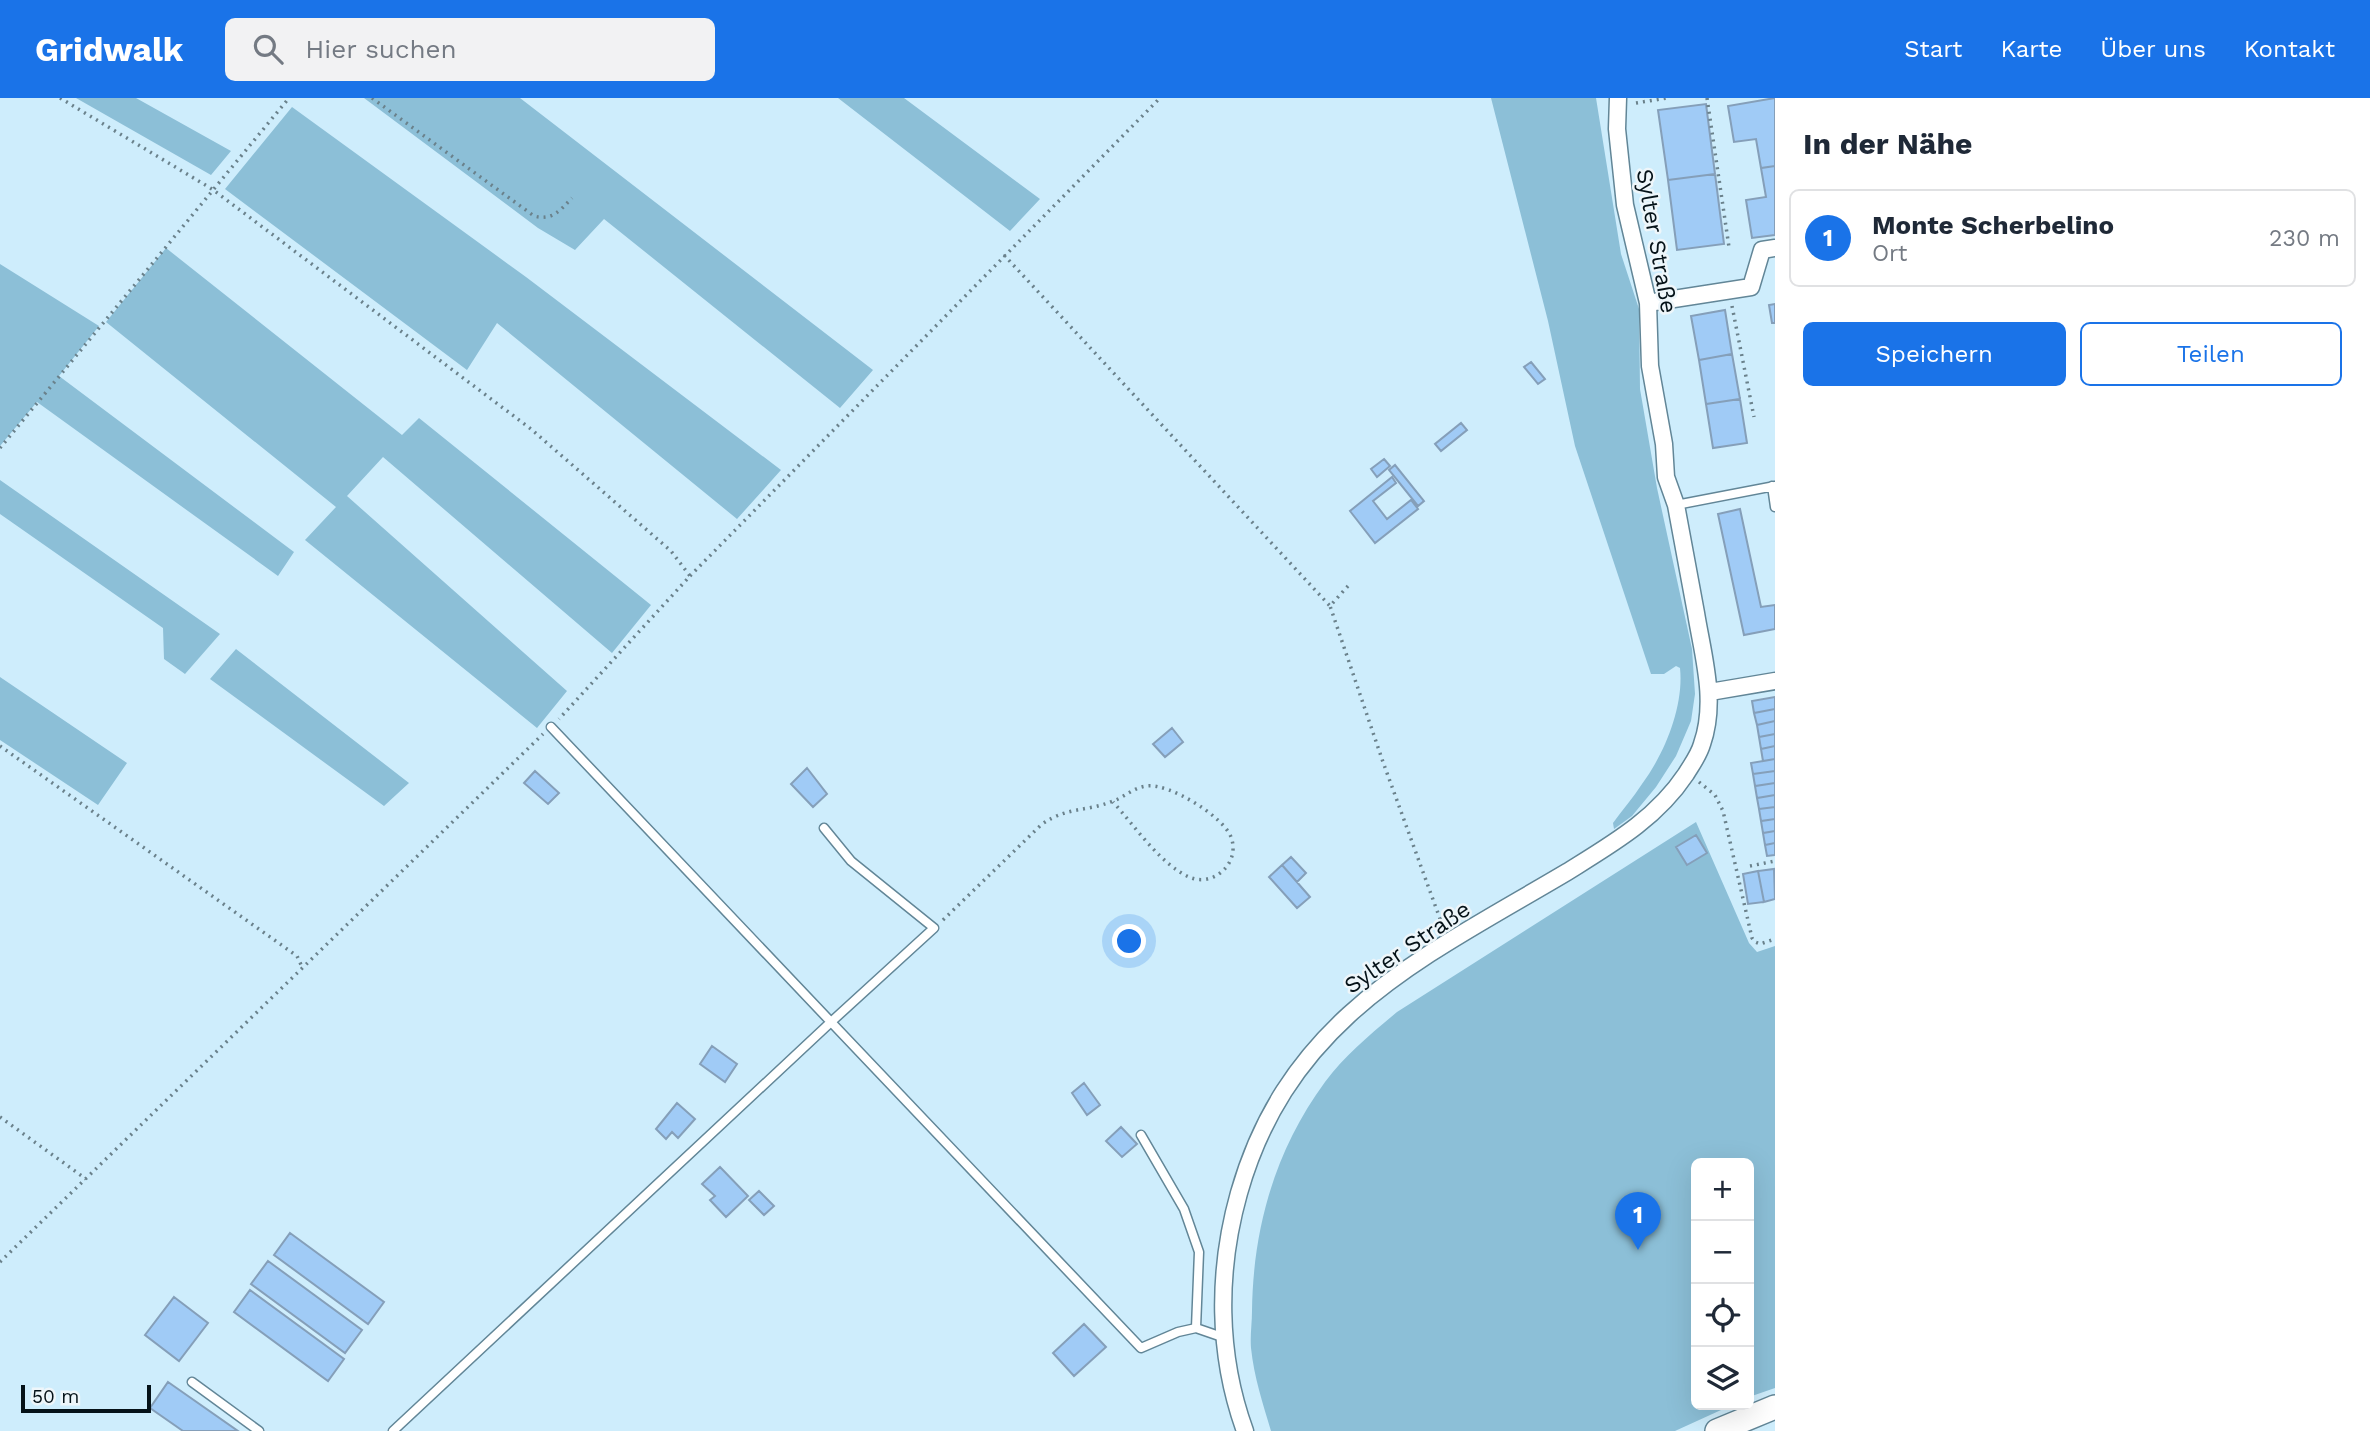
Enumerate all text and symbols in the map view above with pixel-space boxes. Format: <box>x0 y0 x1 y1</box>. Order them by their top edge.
search box <box>225 18 715 81</box>
text: Gridwalk <box>35 30 183 69</box>
icon: search <box>249 30 287 68</box>
text: Hier suchen <box>305 34 457 64</box>
text: Start <box>1904 35 1962 63</box>
text: Karte <box>2000 35 2062 63</box>
text: Über uns <box>2100 35 2206 63</box>
text: Kontakt <box>2244 35 2335 63</box>
text: In der Nähe <box>1803 126 1972 161</box>
street label: Sylter Straße <box>1631 167 1682 315</box>
text: Monte Scherbelino <box>1872 210 2114 240</box>
text: 1 <box>1823 225 1833 252</box>
text: 230 m <box>2269 225 2340 252</box>
text: Ort <box>1872 240 1907 267</box>
button: Speichern <box>1803 322 2066 386</box>
button: Teilen <box>2080 322 2342 386</box>
street label: Sylter Straße <box>1339 895 1475 999</box>
your location <box>1112 924 1146 958</box>
map controls <box>1691 1158 1754 1410</box>
button: + <box>1691 1158 1754 1221</box>
pin: 1 <box>1615 1192 1661 1250</box>
button: − <box>1691 1221 1754 1284</box>
button: locate <box>1691 1284 1754 1347</box>
button: layers <box>1691 1347 1754 1410</box>
scale bar <box>21 1382 150 1414</box>
text: 50 m <box>32 1385 79 1408</box>

